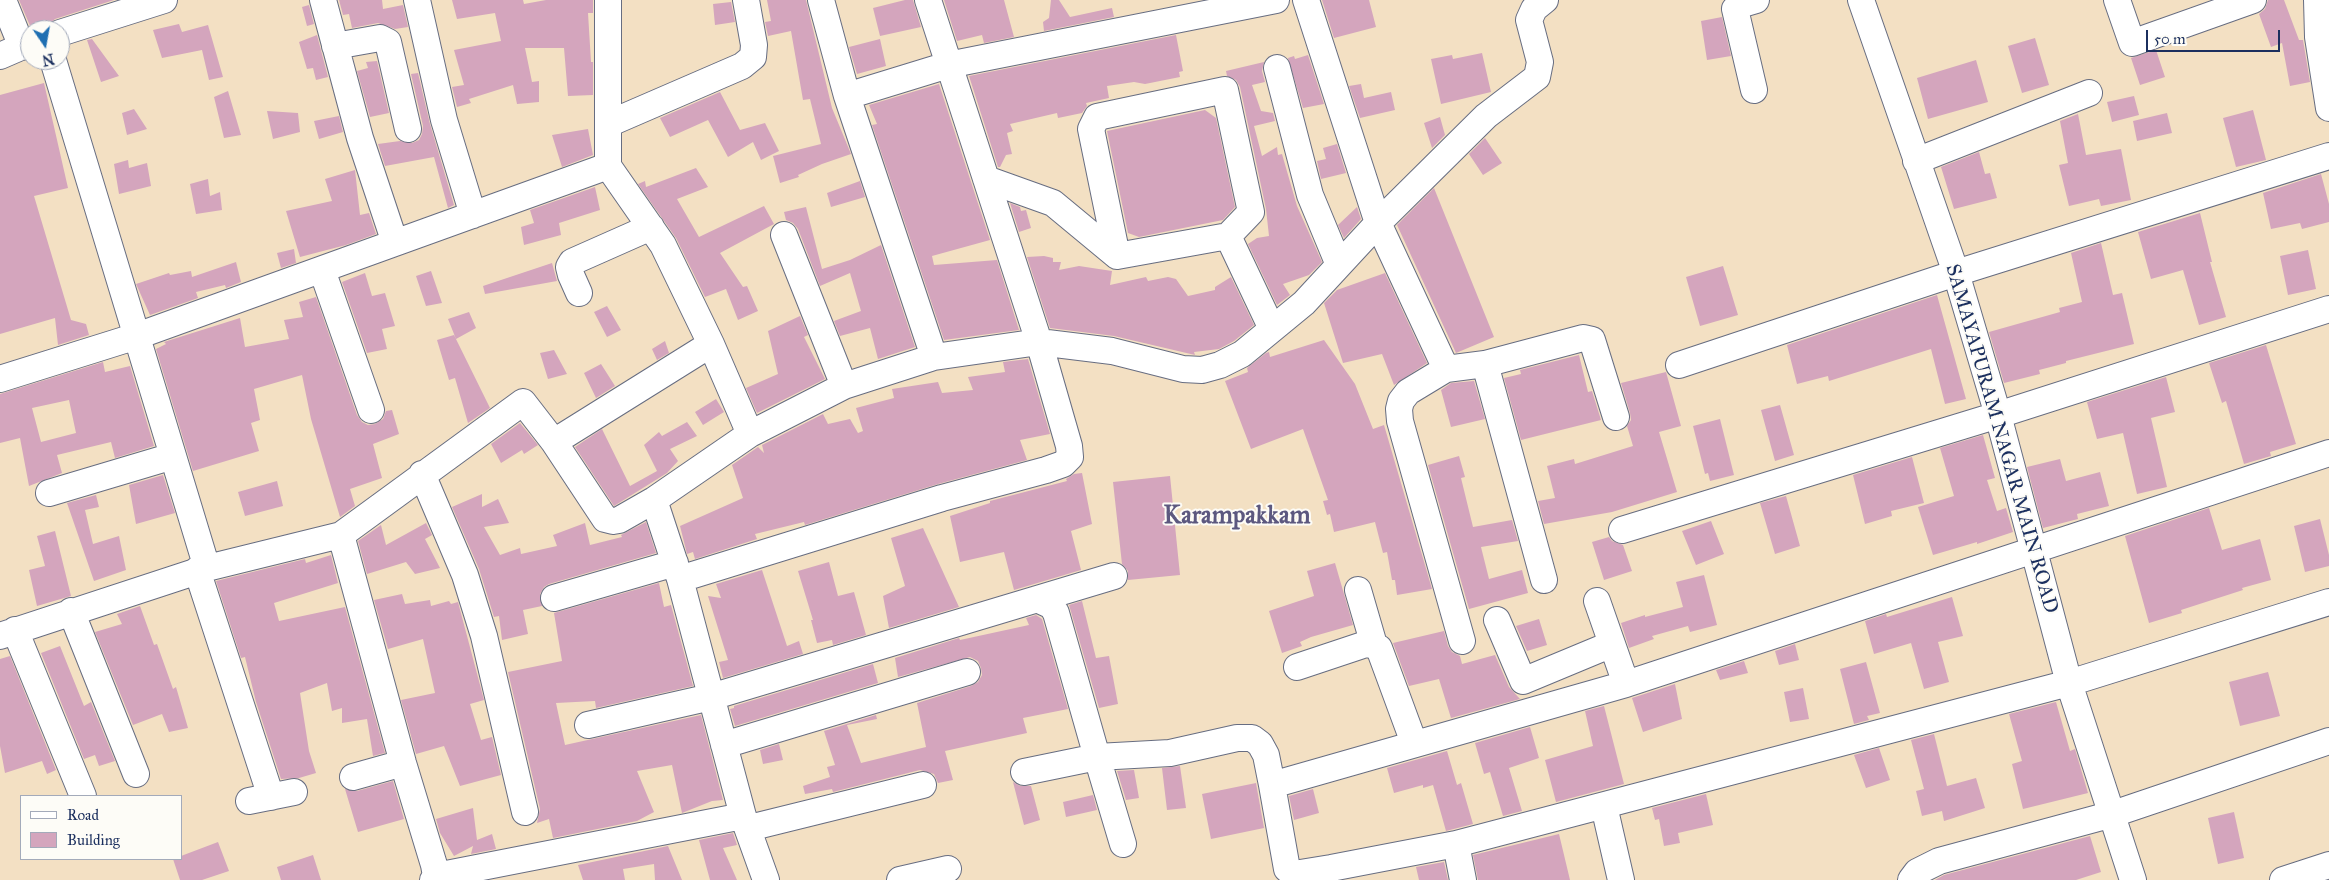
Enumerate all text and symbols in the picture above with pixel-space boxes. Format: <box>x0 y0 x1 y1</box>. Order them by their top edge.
north arrow <box>20 20 70 70</box>
scale bar <box>2149 20 2283 52</box>
text: 50 m <box>2154 30 2186 48</box>
text: N <box>40 50 56 69</box>
street label: SAMAYAPURAM NAGAR MAIN ROAD <box>1940 262 2062 616</box>
district label: Karampakkam <box>1163 502 1311 532</box>
legend <box>20 795 182 860</box>
text: Road <box>67 806 99 824</box>
text: Building <box>67 831 120 849</box>

